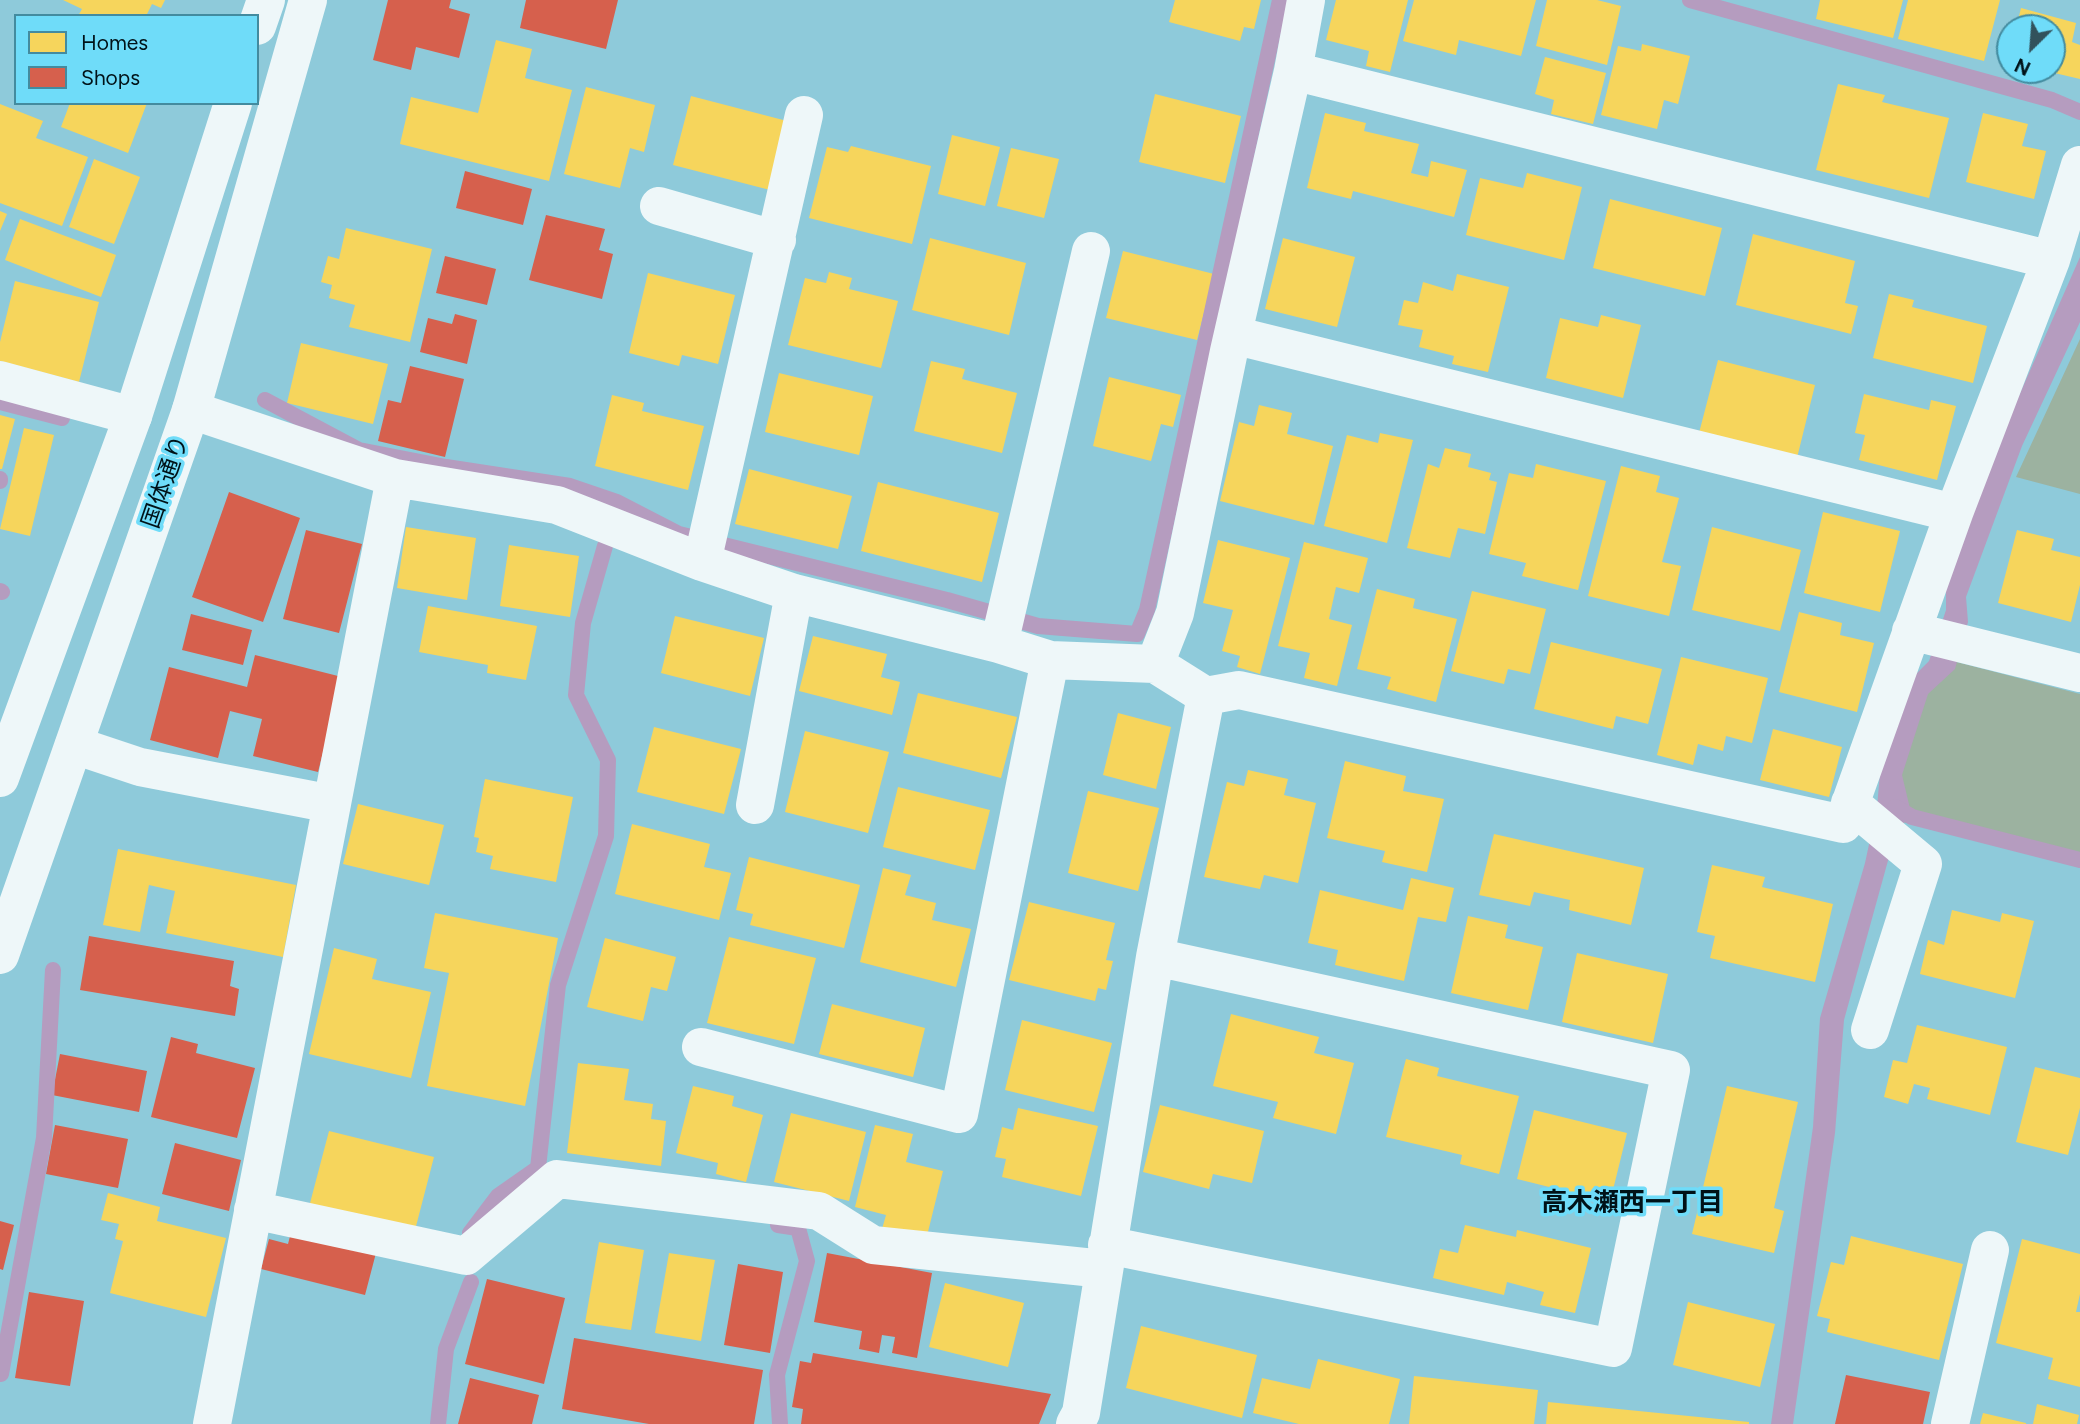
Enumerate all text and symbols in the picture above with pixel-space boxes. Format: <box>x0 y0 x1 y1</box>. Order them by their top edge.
legend <box>14 14 259 105</box>
north arrow <box>1996 14 2066 84</box>
text: Homes <box>81 30 148 55</box>
text: N <box>2011 53 2034 80</box>
text: Shops <box>81 65 140 90</box>
street label: 国体通り <box>137 432 195 532</box>
district label: 高木瀬西一丁目 <box>1541 1187 1723 1219</box>

